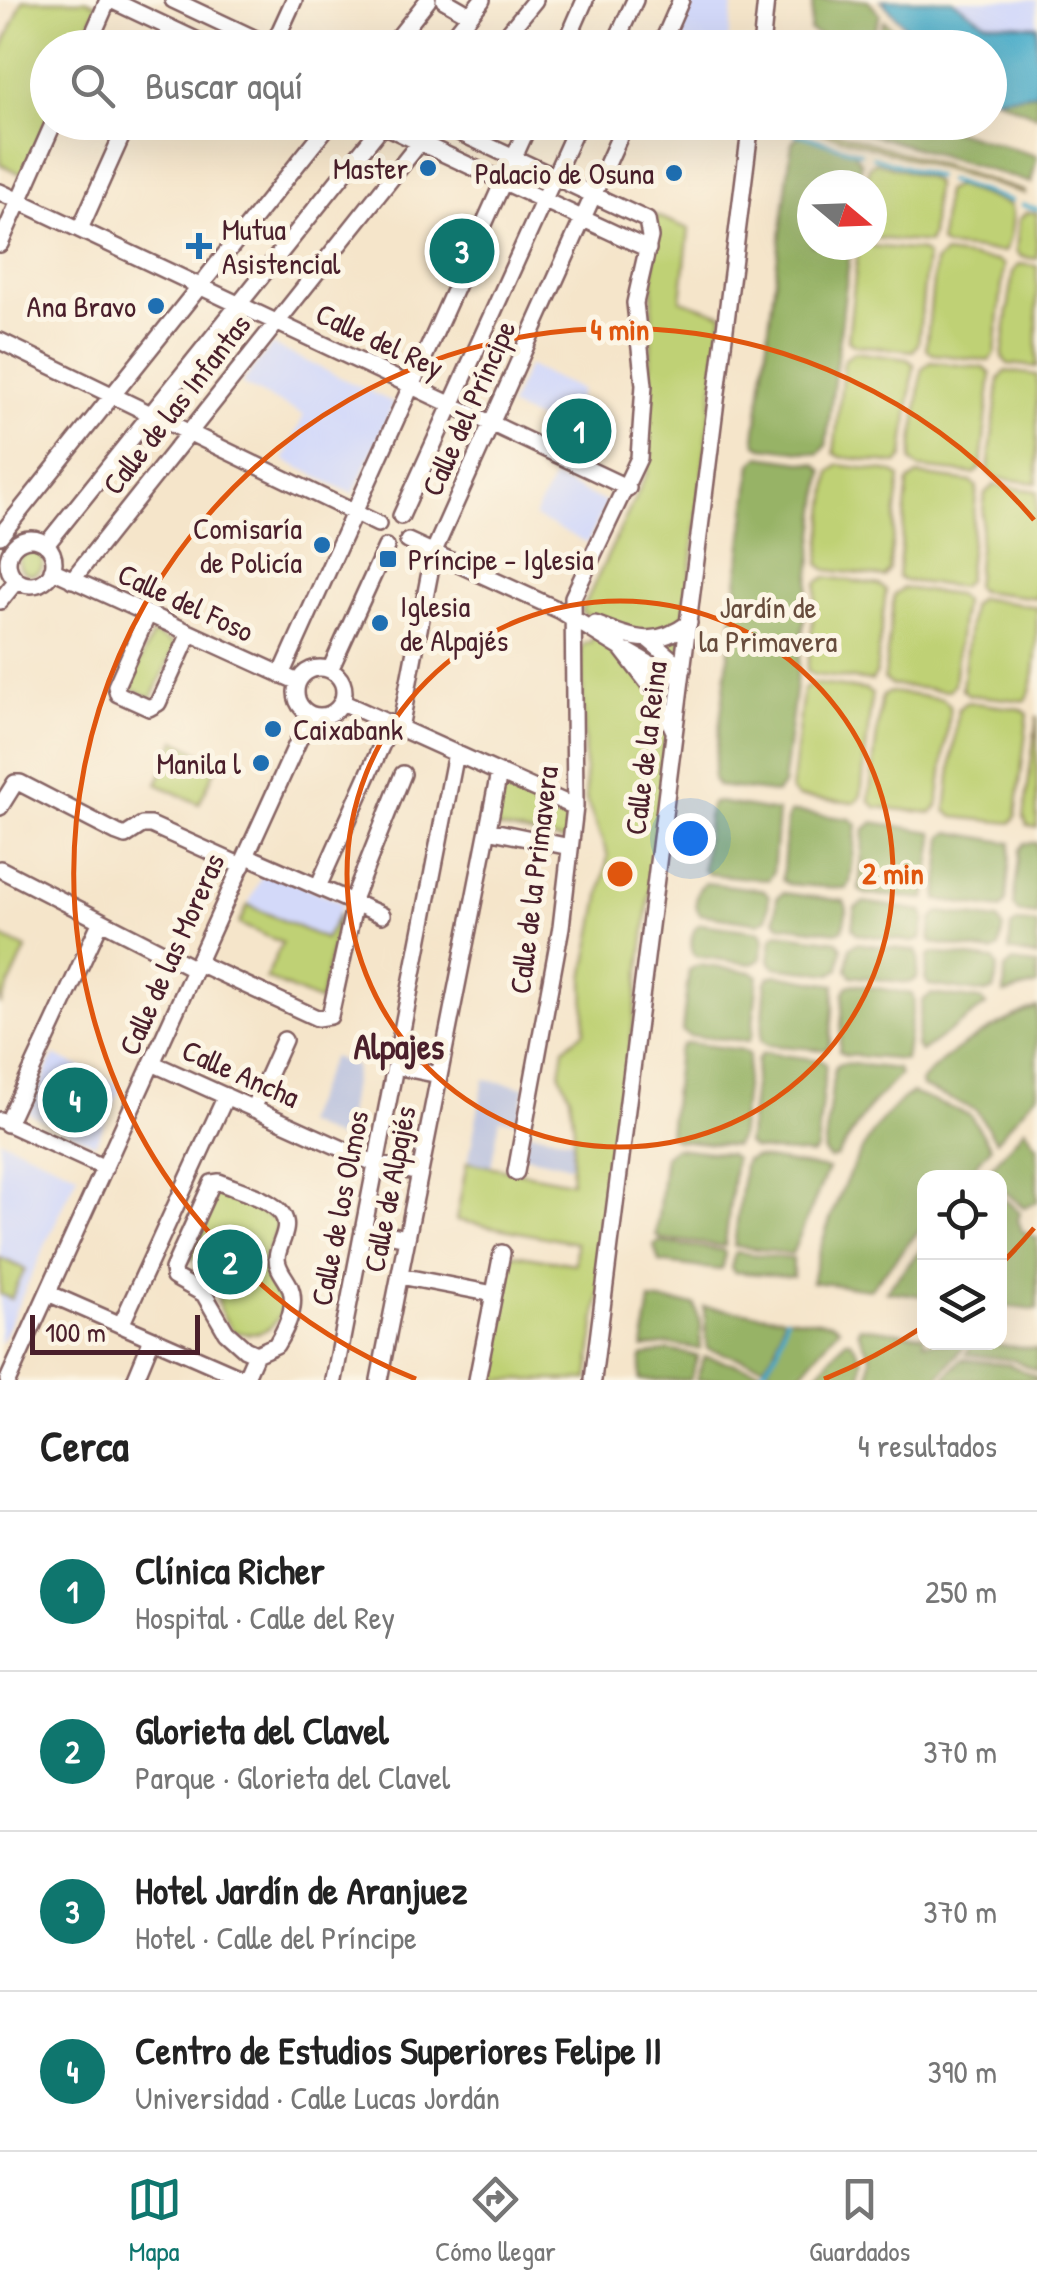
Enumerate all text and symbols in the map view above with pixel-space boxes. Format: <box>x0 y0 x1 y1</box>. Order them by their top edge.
search box <box>30 30 1007 140</box>
icon: search <box>65 58 120 113</box>
text: Buscar aquí <box>145 59 303 111</box>
place label: Master <box>333 148 408 188</box>
place label: Palacio de Osuna <box>475 153 654 193</box>
marker: Master <box>417 157 439 179</box>
marker: Palacio de Osuna <box>663 162 685 184</box>
north arrow <box>797 170 887 260</box>
place label: Mutua Asistencial <box>222 209 340 283</box>
pin: 3 <box>430 214 494 288</box>
marker: Mutua Asistencial <box>186 233 212 259</box>
place label: Ana Bravo <box>27 286 136 326</box>
street label: Calle del Rey <box>310 293 450 387</box>
marker: Ana Bravo <box>145 295 167 317</box>
street label: Calle de las Infantas <box>93 305 259 503</box>
text: 4 min <box>591 309 649 349</box>
street label: Calle del Príncipe <box>412 314 525 502</box>
pin: 1 <box>546 394 612 468</box>
place label: Comisaría de Policía <box>193 508 302 582</box>
marker: Comisaría de Policía <box>311 534 333 556</box>
place label: Príncipe - Iglesia <box>408 539 594 579</box>
marker: Príncipe - Iglesia <box>377 548 399 570</box>
street label: Calle del Foso <box>112 553 260 651</box>
place label: Iglesia de Alpajés <box>400 586 508 660</box>
park label: Jardín de la Primavera <box>699 587 838 661</box>
marker: Iglesia de Alpajés <box>369 612 391 634</box>
street label: Calle de la Reina <box>615 659 676 837</box>
place label: Caixabank <box>293 709 403 749</box>
marker: Caixabank <box>262 718 284 740</box>
place label: Manila l <box>156 743 241 783</box>
marker: Manila l <box>250 752 272 774</box>
street label: Calle de la Primavera <box>499 764 567 996</box>
your location <box>665 813 716 864</box>
street label: Calle de las Moreras <box>109 847 233 1061</box>
text: 2 min <box>862 853 924 893</box>
centre of rings <box>602 856 638 892</box>
district label: Alpajes <box>354 1023 445 1071</box>
street label: Calle Ancha <box>176 1029 306 1117</box>
pin: 4 <box>42 1062 108 1138</box>
street label: Calle de Alpajés <box>353 1103 425 1275</box>
street label: Calle de los Olmos <box>301 1107 377 1309</box>
map controls <box>917 1170 1007 1350</box>
button: locate <box>917 1170 1007 1260</box>
pin: 2 <box>198 1224 262 1300</box>
button: layers <box>917 1260 1007 1350</box>
scale bar <box>30 1310 200 1354</box>
text: 100 m <box>45 1313 106 1351</box>
text: Cerca <box>40 1417 129 1474</box>
text: 4 resultados <box>858 1424 997 1467</box>
text: Clínica Richer <box>135 1544 325 1596</box>
text: 1 <box>67 1570 78 1613</box>
text: 250 m <box>925 1570 997 1613</box>
text: Hospital · Calle del Rey <box>135 1596 395 1639</box>
text: Glorieta del Clavel <box>135 1704 389 1756</box>
text: 2 <box>65 1730 80 1773</box>
text: 370 m <box>923 1730 997 1773</box>
text: Parque · Glorieta del Clavel <box>135 1756 450 1799</box>
text: Hotel Jardín de Aranjuez <box>135 1864 467 1916</box>
text: 3 <box>65 1890 80 1933</box>
text: 370 m <box>923 1890 997 1933</box>
text: Hotel · Calle del Príncipe <box>135 1916 417 1959</box>
text: Centro de Estudios Superiores Felipe II <box>135 2024 662 2076</box>
text: 4 <box>66 2050 79 2093</box>
text: 390 m <box>927 2050 997 2093</box>
text: Universidad · Calle Lucas Jordán <box>135 2076 500 2119</box>
tab: Mapa <box>127 2172 182 2270</box>
tab: Cómo llegar <box>435 2172 556 2270</box>
tab: Guardados <box>809 2172 910 2270</box>

